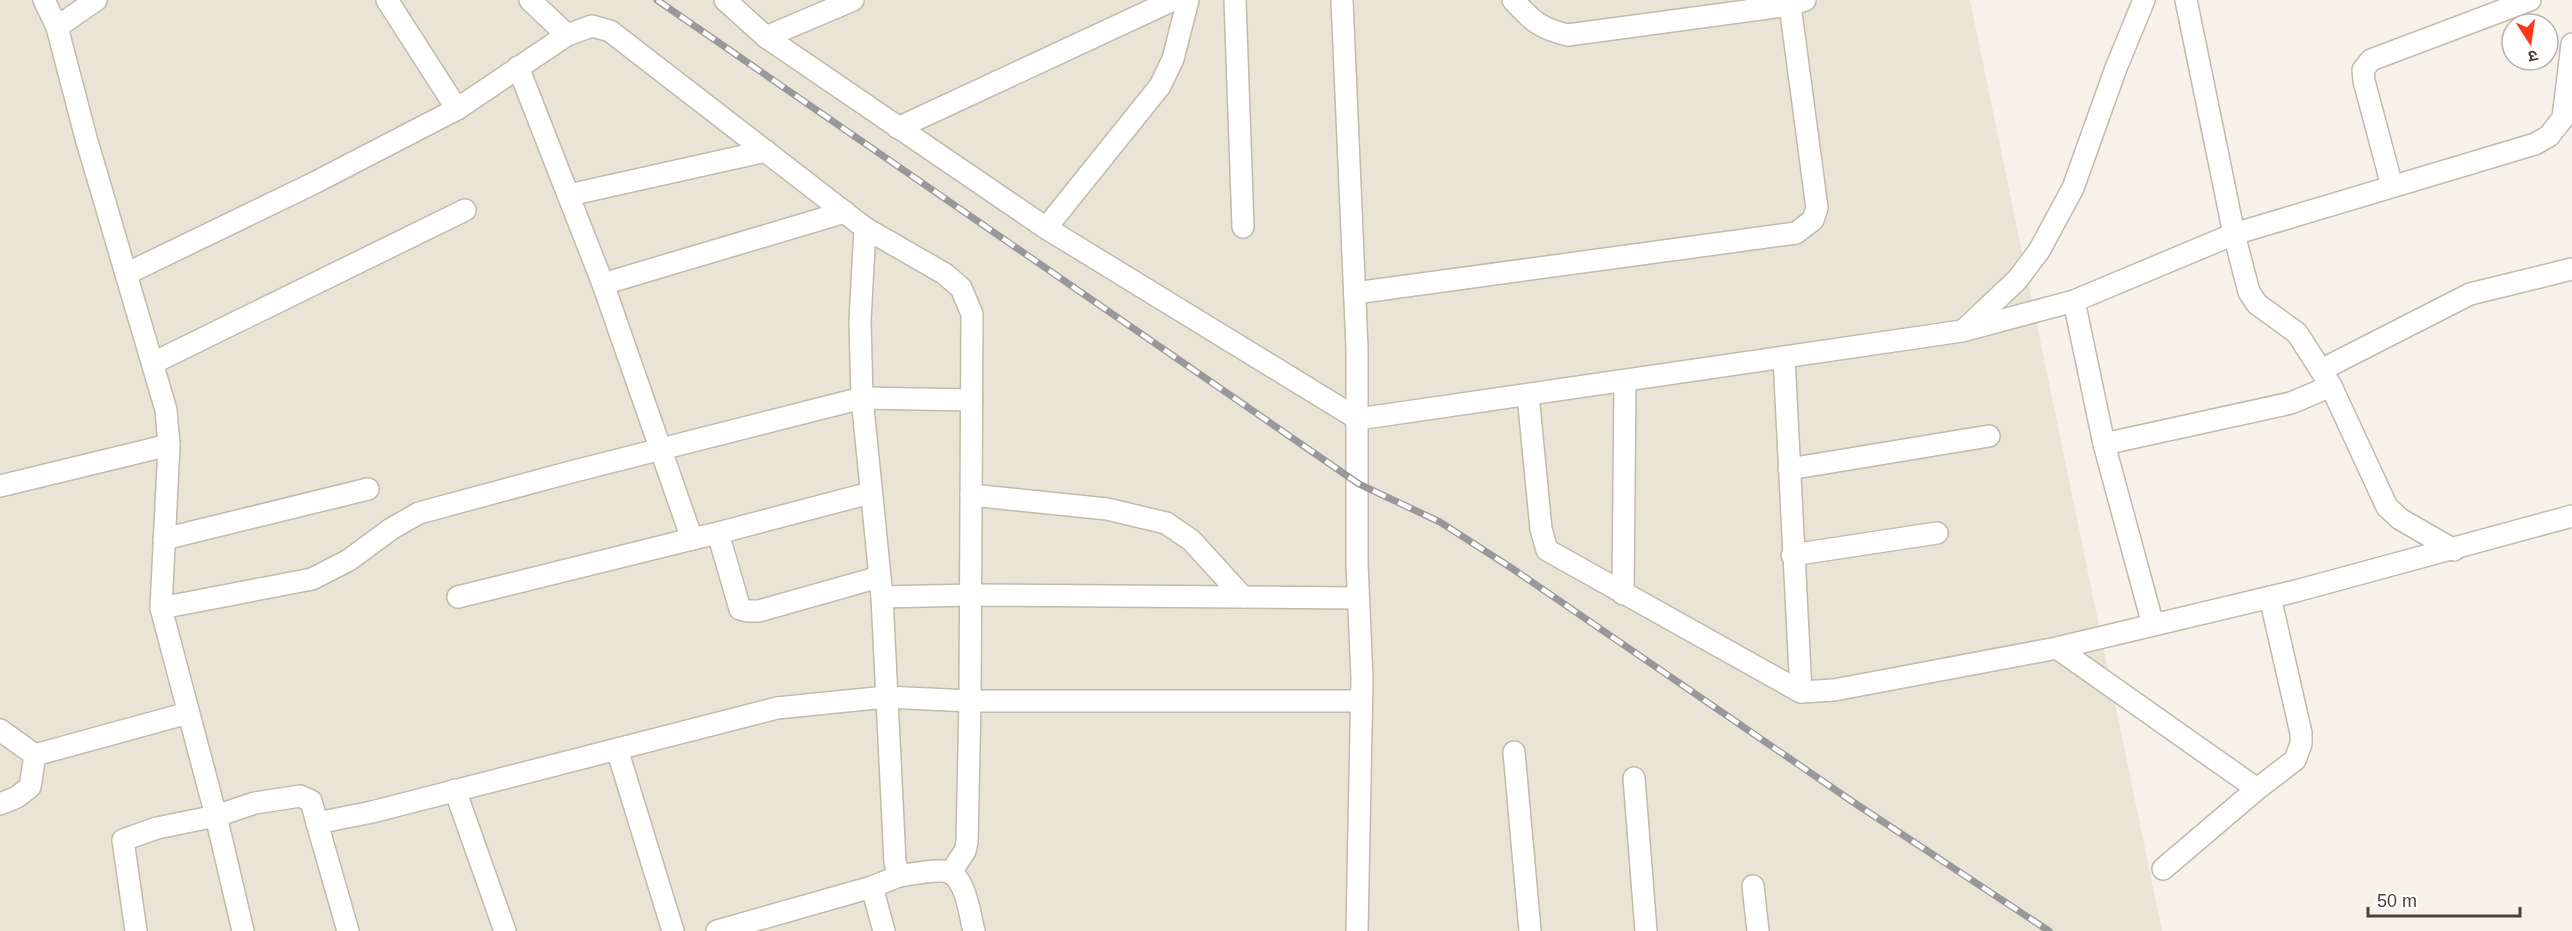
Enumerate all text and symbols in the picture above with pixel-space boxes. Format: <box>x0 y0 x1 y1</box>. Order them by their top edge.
north arrow <box>2500 12 2560 72</box>
text: उ <box>2526 47 2539 66</box>
scale bar <box>2368 880 2520 918</box>
text: 50 m <box>2377 891 2417 911</box>

